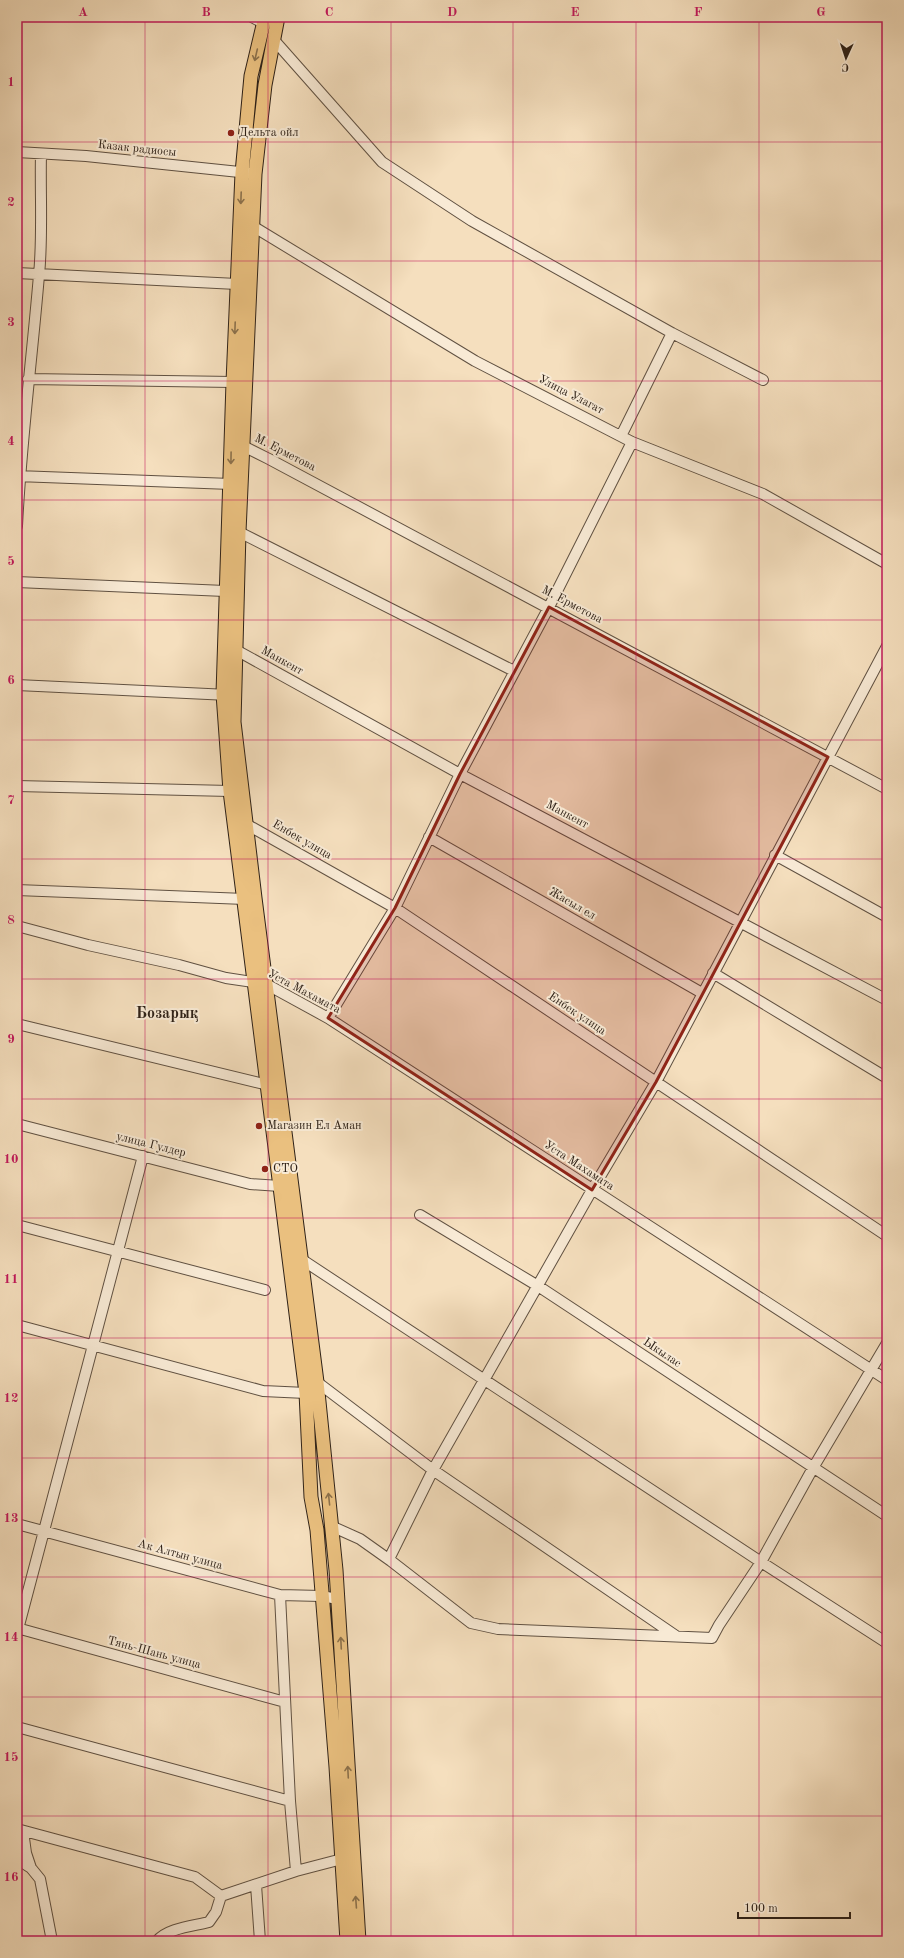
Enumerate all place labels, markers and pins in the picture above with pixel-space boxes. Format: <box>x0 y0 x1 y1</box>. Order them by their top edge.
place label: Дельта ойл <box>239 127 298 139</box>
marker: Дельта ойл <box>226 128 236 138</box>
place label: Магазин Ел Аман <box>267 1120 362 1132</box>
marker: Магазин Ел Аман <box>254 1121 264 1131</box>
place label: СТО <box>273 1163 298 1175</box>
marker: СТО <box>260 1164 270 1174</box>

